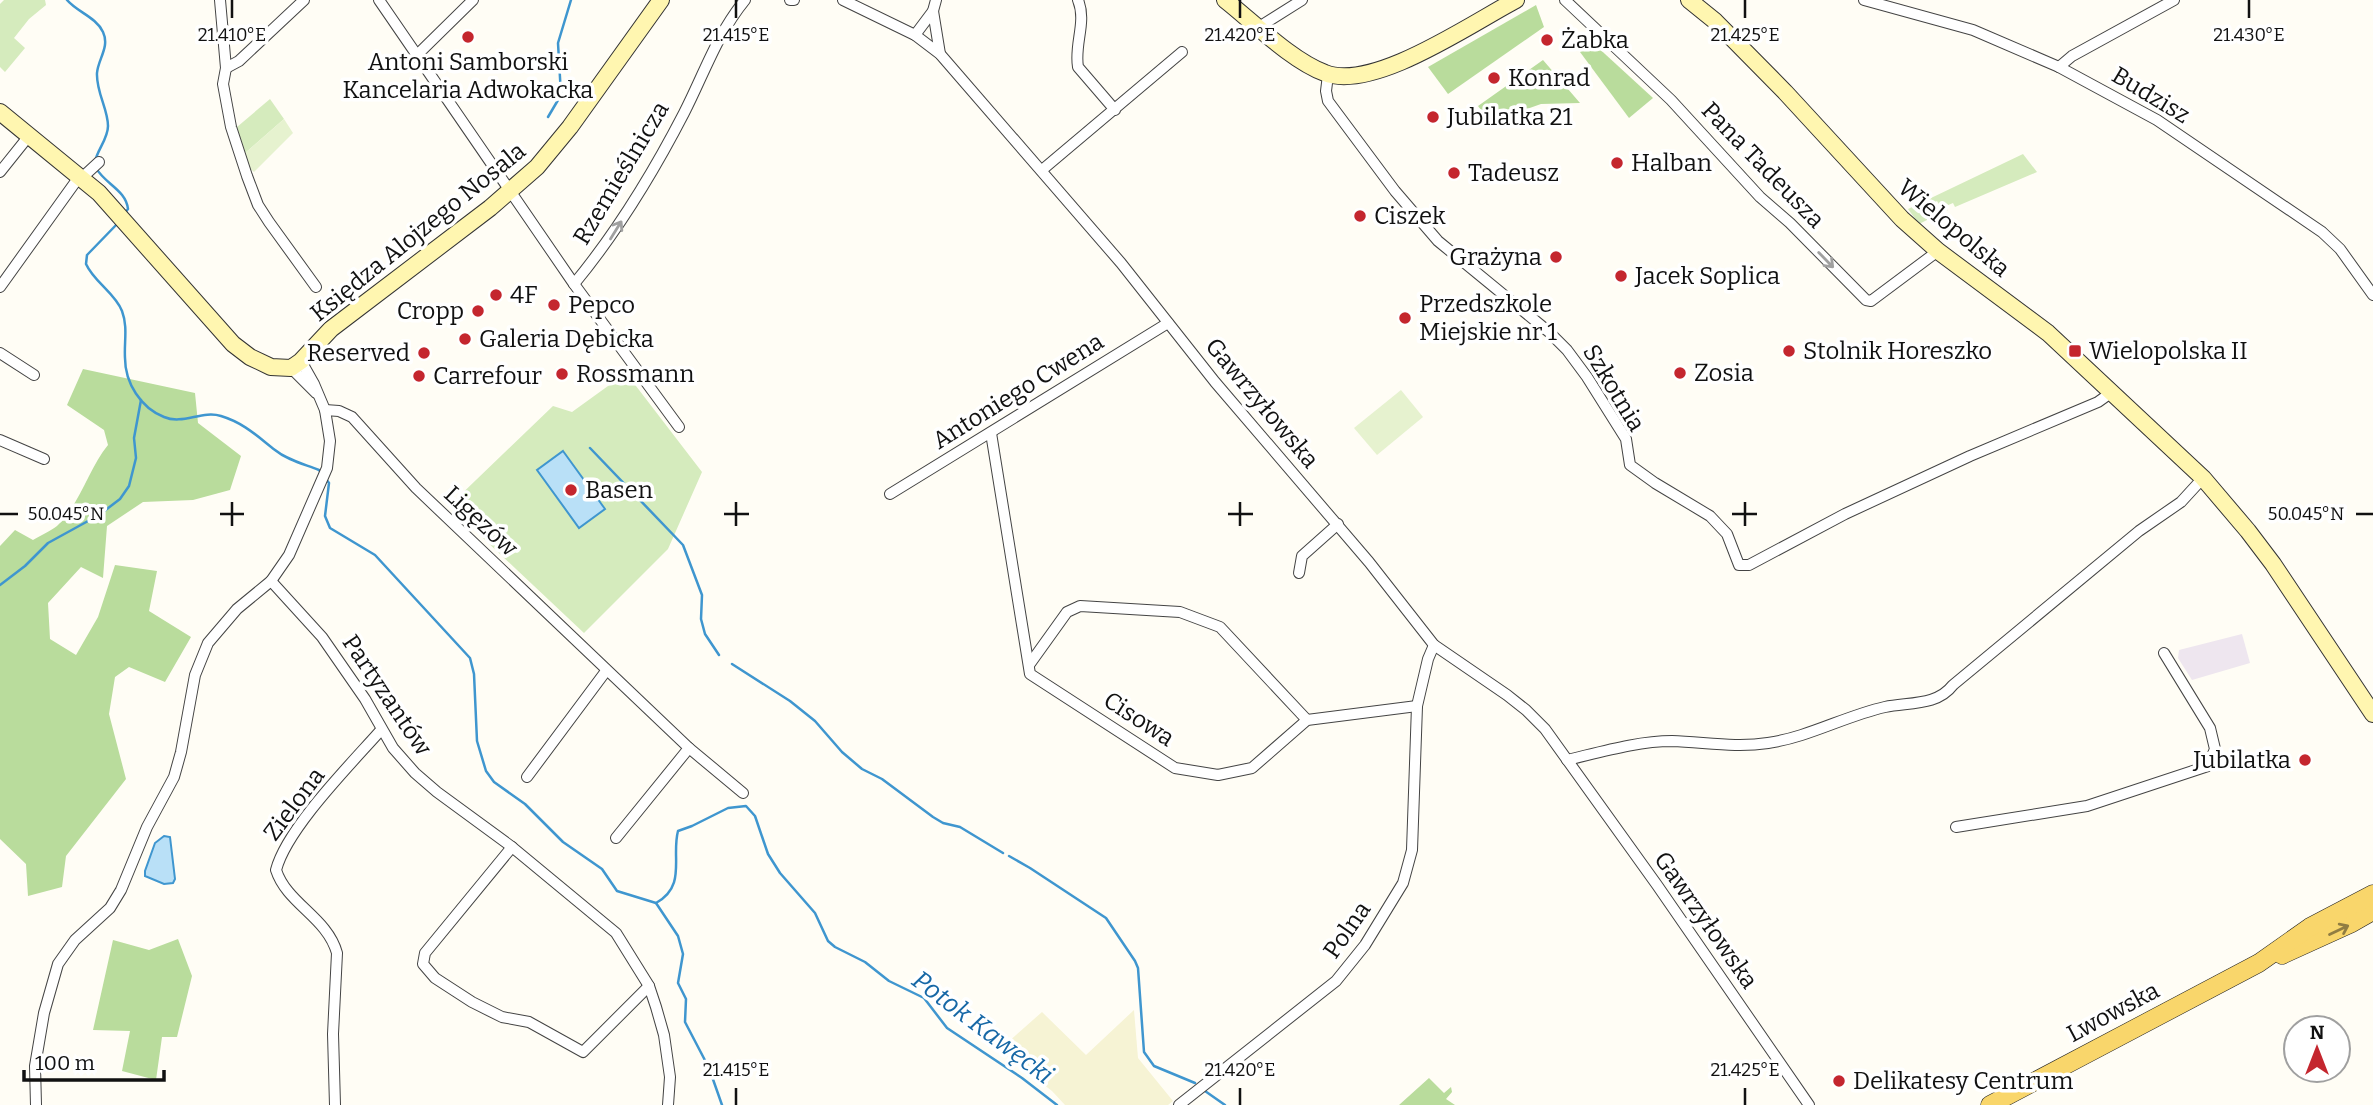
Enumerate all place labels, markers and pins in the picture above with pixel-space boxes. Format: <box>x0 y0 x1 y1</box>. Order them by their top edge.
place label: Żabka <box>1561 26 1629 54</box>
marker: Antoni Samborski Kancelaria Adwokacka <box>460 29 476 45</box>
marker: Żabka <box>1539 32 1555 48</box>
place label: Antoni Samborski Kancelaria Adwokacka <box>343 48 593 104</box>
place label: Konrad <box>1508 64 1590 92</box>
marker: Konrad <box>1486 70 1502 86</box>
place label: Jubilatka 21 <box>1446 103 1573 131</box>
marker: Jubilatka 21 <box>1425 109 1441 125</box>
place label: Halban <box>1631 149 1712 177</box>
marker: Halban <box>1609 155 1625 171</box>
place label: Tadeusz <box>1468 159 1559 187</box>
marker: Tadeusz <box>1446 165 1462 181</box>
place label: Ciszek <box>1374 202 1446 230</box>
marker: Ciszek <box>1352 208 1368 224</box>
place label: Grażyna <box>1449 243 1542 271</box>
marker: Grażyna <box>1548 249 1564 265</box>
place label: Jacek Soplica <box>1634 262 1780 290</box>
marker: Jacek Soplica <box>1613 268 1629 284</box>
place label: 4F <box>510 281 538 309</box>
marker: 4F <box>488 287 504 303</box>
place label: Przedszkole Miejskie nr 1 <box>1419 290 1557 346</box>
place label: Pepco <box>568 291 635 319</box>
place label: Cropp <box>397 297 464 325</box>
marker: Pepco <box>546 297 562 313</box>
marker: Cropp <box>470 303 486 319</box>
marker: Przedszkole Miejskie nr 1 <box>1397 310 1413 326</box>
place label: Galeria Dębicka <box>479 325 654 353</box>
marker: Galeria Dębicka <box>457 331 473 347</box>
place label: Stolnik Horeszko <box>1803 337 1992 365</box>
place label: Wielopolska II <box>2089 337 2248 365</box>
place label: Reserved <box>307 339 410 367</box>
marker: Stolnik Horeszko <box>1781 343 1797 359</box>
marker: Wielopolska II <box>2067 343 2083 359</box>
marker: Reserved <box>416 345 432 361</box>
place label: Zosia <box>1694 359 1754 387</box>
place label: Rossmann <box>576 360 694 388</box>
place label: Carrefour <box>433 362 542 390</box>
marker: Zosia <box>1672 365 1688 381</box>
marker: Rossmann <box>554 366 570 382</box>
marker: Carrefour <box>411 368 427 384</box>
place label: Basen <box>585 476 653 504</box>
marker: Basen <box>563 482 579 498</box>
place label: Jubilatka <box>2192 746 2291 774</box>
marker: Jubilatka <box>2297 752 2313 768</box>
place label: Delikatesy Centrum <box>1853 1067 2074 1095</box>
marker: Delikatesy Centrum <box>1831 1073 1847 1089</box>

